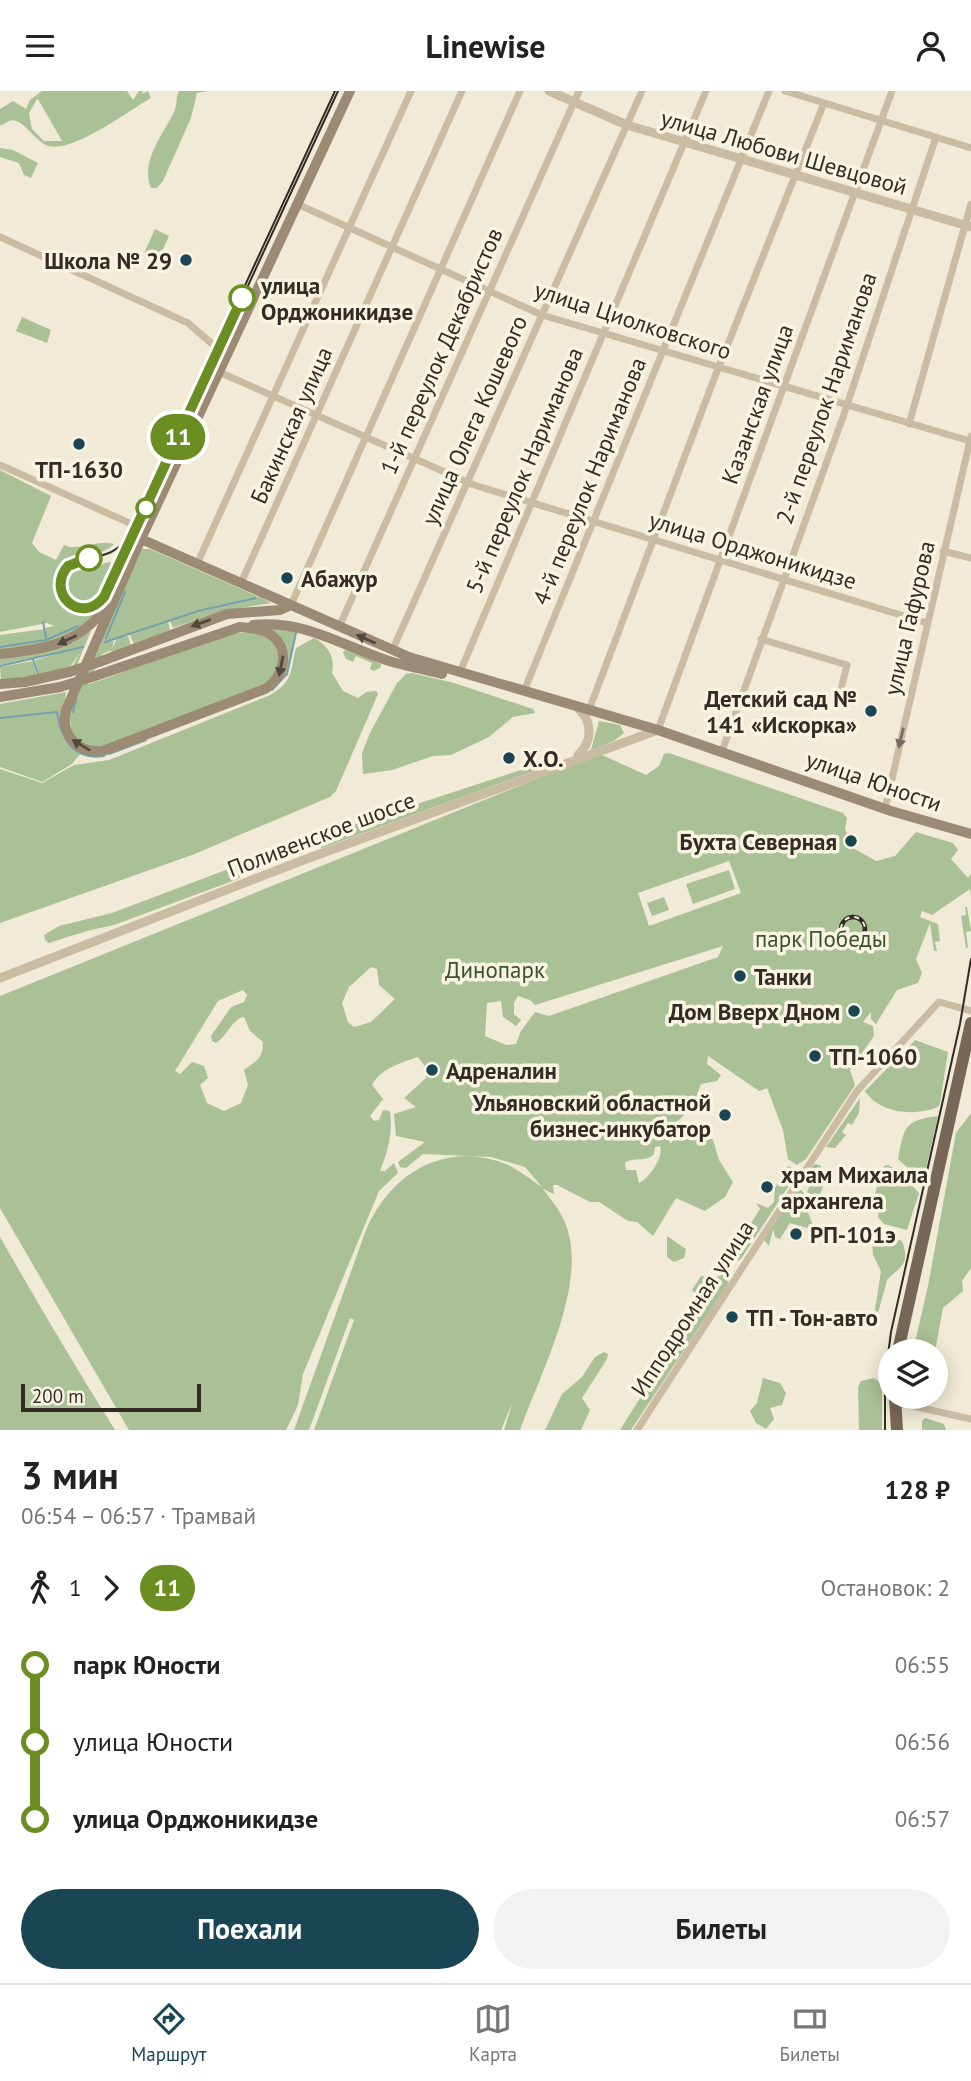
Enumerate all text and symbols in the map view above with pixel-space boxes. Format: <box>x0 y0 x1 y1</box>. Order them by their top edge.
text: Linewise <box>425 25 546 67</box>
icon: menu <box>21 27 59 65</box>
icon: person <box>912 27 950 65</box>
street label: улица Любови Шевцовой <box>658 103 910 201</box>
street label: 1-й переулок Декабристов <box>373 223 509 479</box>
place label: Школа № 29 <box>44 246 172 275</box>
marker: Школа № 29 <box>178 252 194 268</box>
street label: 2-й переулок Нариманова <box>769 268 883 528</box>
place label: улица Орджоникидзе <box>260 271 413 326</box>
street label: улица Циолковского <box>531 274 735 366</box>
marker: улица Орджоникидзе <box>229 285 255 311</box>
street label: улица Олега Кошевого <box>415 311 533 529</box>
street label: Казанская улица <box>715 320 799 488</box>
street label: Бакинская улица <box>244 342 338 508</box>
street label: 5-й переулок Нариманова <box>459 343 589 597</box>
street label: 4-й переулок Нариманова <box>526 353 652 609</box>
line badge: 11 <box>146 414 210 460</box>
text: 11 <box>164 421 192 452</box>
marker: ТП-1630 <box>71 436 87 452</box>
place label: ТП-1630 <box>35 455 123 484</box>
unlabelled marker <box>136 498 156 518</box>
street label: улица Орджоникидзе <box>646 505 860 595</box>
street label: улица Гафурова <box>877 538 941 698</box>
unlabelled marker <box>76 545 102 571</box>
place label: Абажур <box>301 564 378 593</box>
marker: Абажур <box>279 570 295 586</box>
one-way arrow <box>190 618 211 629</box>
one-way arrow <box>356 633 376 645</box>
one-way arrow <box>57 634 77 646</box>
one-way arrow <box>275 655 286 677</box>
place label: Детский сад № 141 «Искорка» <box>704 684 857 739</box>
marker: Детский сад № 141 «Искорка» <box>863 703 879 719</box>
one-way arrow <box>896 727 907 749</box>
one-way arrow <box>71 739 91 752</box>
place label: Х.О. <box>523 744 564 773</box>
street label: улица Юности <box>802 744 946 818</box>
marker: Х.О. <box>501 750 517 766</box>
street label: Поливенское шоссе <box>223 785 419 883</box>
place label: Бухта Северная <box>680 827 837 856</box>
marker: Бухта Северная <box>843 833 859 849</box>
park label: парк Победы <box>755 924 887 953</box>
park label: Динопарк <box>445 955 545 984</box>
place label: Танки <box>754 962 812 991</box>
marker: Танки <box>732 968 748 984</box>
place label: Дом Вверх Дном <box>669 997 840 1026</box>
marker: Дом Вверх Дном <box>846 1003 862 1019</box>
place label: ТП-1060 <box>829 1042 917 1071</box>
marker: ТП-1060 <box>807 1048 823 1064</box>
place label: Адреналин <box>446 1056 557 1085</box>
marker: Адреналин <box>424 1062 440 1078</box>
place label: Ульяновский областной бизнес-инкубатор <box>472 1088 711 1143</box>
marker: Ульяновский областной бизнес-инкубатор <box>717 1107 733 1123</box>
place label: храм Михаила архангела <box>781 1160 928 1215</box>
marker: храм Михаила архангела <box>759 1179 775 1195</box>
street label: Ипподромная улица <box>624 1215 760 1401</box>
place label: РП-101э <box>810 1220 896 1249</box>
marker: РП-101э <box>788 1226 804 1242</box>
place label: ТП - Тон-авто <box>746 1303 878 1332</box>
marker: ТП - Тон-авто <box>724 1309 740 1325</box>
map controls <box>878 1339 948 1409</box>
button: layers <box>878 1339 948 1409</box>
scale bar <box>21 1381 201 1413</box>
text: 200 m <box>32 1384 84 1408</box>
text: 3 мин <box>21 1450 119 1499</box>
text: 128 ₽ <box>884 1473 950 1506</box>
text: 06:54 – 06:57 · Трамвай <box>21 1501 256 1530</box>
icon: walk <box>21 1569 59 1607</box>
icon: forward <box>92 1569 130 1607</box>
text: 11 <box>154 1572 181 1603</box>
text: 1 <box>69 1573 82 1602</box>
text: Остановок: 2 <box>820 1573 950 1602</box>
text: парк Юности <box>73 1648 220 1681</box>
text: 06:55 <box>895 1650 950 1679</box>
text: улица Юности <box>73 1725 233 1758</box>
text: 06:56 <box>895 1727 950 1756</box>
text: улица Орджоникидзе <box>73 1802 318 1835</box>
text: 06:57 <box>895 1804 950 1833</box>
button: Поехали <box>21 1889 479 1969</box>
button: Билеты <box>493 1889 950 1969</box>
tab: Маршрут <box>131 2000 206 2066</box>
tab: Карта <box>469 2000 517 2066</box>
tab: Билеты <box>780 2000 840 2066</box>

